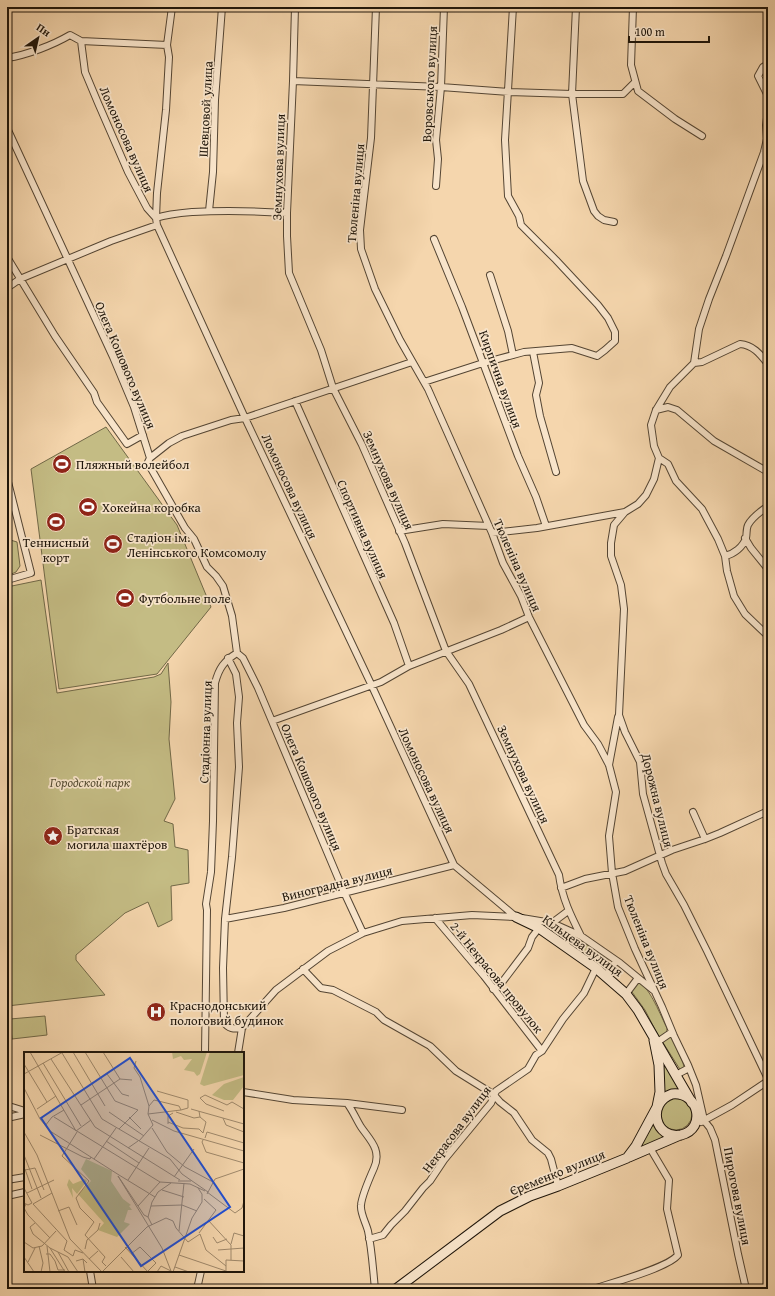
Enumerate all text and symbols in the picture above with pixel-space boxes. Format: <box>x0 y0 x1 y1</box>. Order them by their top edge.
north arrow <box>18 18 58 58</box>
scale bar <box>629 18 709 44</box>
text: Пн <box>33 19 54 40</box>
text: 100 m <box>635 23 665 40</box>
street label: Воровського вулиця <box>417 25 442 143</box>
street label: Шевцовой улица <box>193 60 218 157</box>
street label: Ломоносова вулиця <box>95 83 159 196</box>
street label: Земнухова вулиця <box>267 113 290 221</box>
street label: Тюленіна вулиця <box>342 142 369 243</box>
street label: Олега Кошового вулиця <box>90 299 161 432</box>
street label: Кирпична вулиця <box>474 327 527 431</box>
street label: Земнухова вулиця <box>358 428 419 533</box>
street label: Ломоносова вулиця <box>257 430 323 543</box>
sports icon: Пляжный волейбол <box>51 453 73 475</box>
place label: Пляжный волейбол <box>76 455 189 474</box>
street label: Спортивна вулиця <box>332 477 393 582</box>
sports icon: Хокейна коробка <box>77 496 99 518</box>
place label: Хокейна коробка <box>102 498 201 517</box>
sports icon: Теннисный корт <box>45 511 67 533</box>
street label: Тюленіна вулиця <box>489 516 547 615</box>
place label: Стадіон ім. Ленінського Комсомолу <box>127 528 267 562</box>
place label: Теннисный корт <box>23 533 89 567</box>
sports icon: Стадіон ім. Ленінського Комсомолу <box>102 533 124 555</box>
sports icon: Футбольне поле <box>114 587 136 609</box>
place label: Футбольне поле <box>139 589 231 608</box>
street label: Стадіонна вулиця <box>194 680 217 784</box>
street label: Олега Кошового вулиця <box>276 721 347 854</box>
street label: Земнухова вулиця <box>492 722 555 827</box>
street label: Ломоносова вулиця <box>394 724 460 837</box>
street label: Дорожна вулиця <box>636 750 679 850</box>
park label: Городской парк <box>49 773 131 792</box>
place label: Братская могила шахтёров <box>67 820 167 854</box>
place icon: Братская могила шахтёров <box>42 825 64 847</box>
street label: Виноградна вулиця <box>280 860 395 906</box>
street label: Тюленіна вулиця <box>619 892 674 992</box>
street label: Кільцева вулиця <box>538 910 627 981</box>
street label: 2-й Некрасова провулок <box>446 918 548 1037</box>
place label: Краснодонський пологовий будинок <box>170 996 284 1030</box>
hospital icon: Краснодонський пологовий будинок <box>145 1001 167 1023</box>
inset map <box>24 1052 244 1272</box>
street label: Некрасова вулиця <box>417 1082 496 1177</box>
street label: Єременко вулиця <box>507 1145 608 1200</box>
street label: Пирогова вулиця <box>719 1146 756 1247</box>

